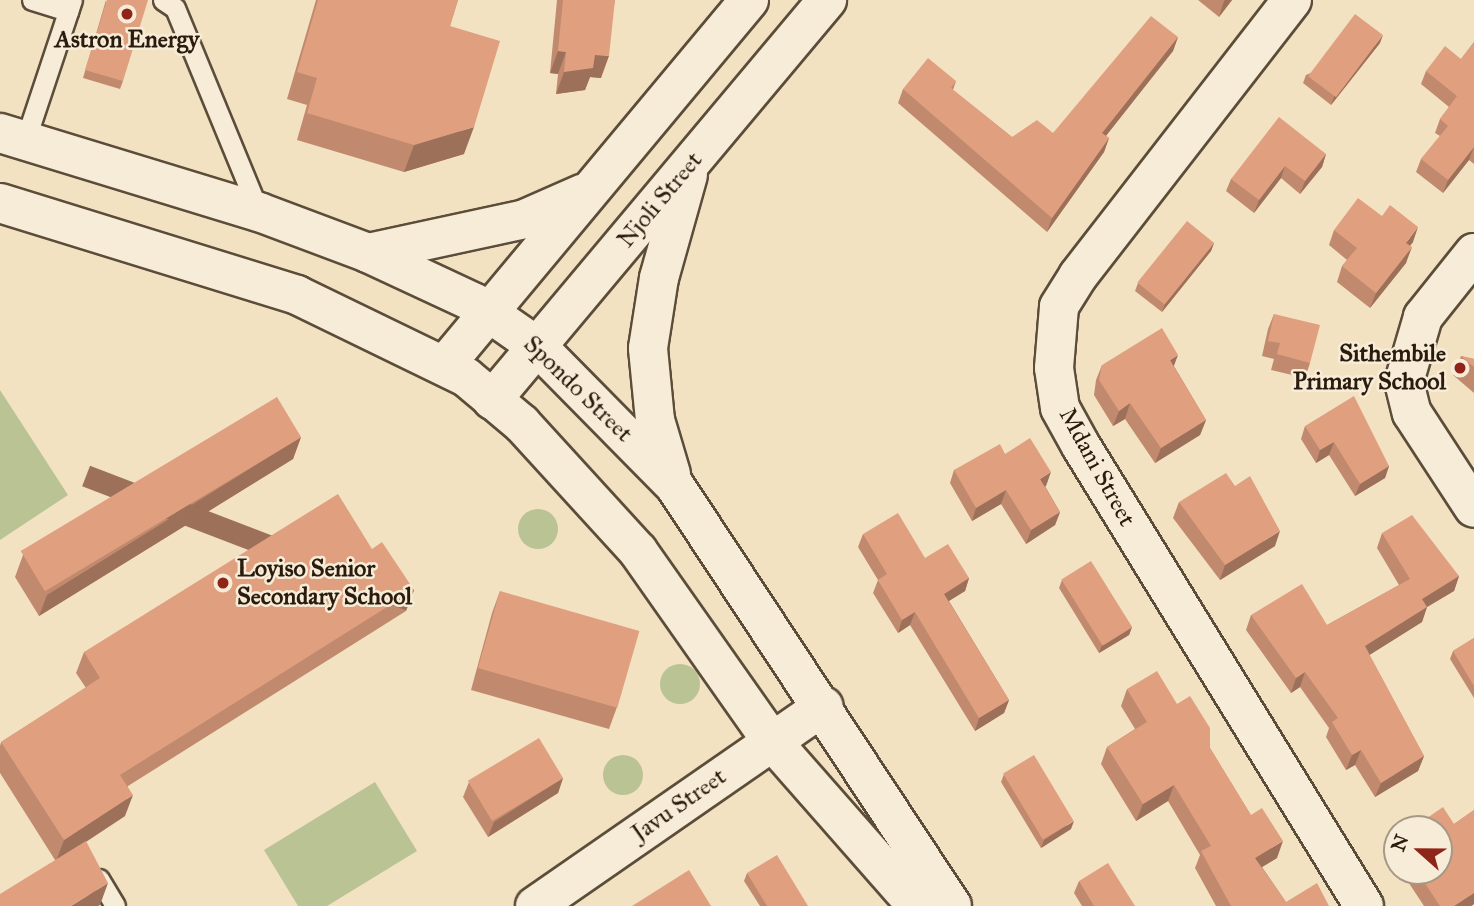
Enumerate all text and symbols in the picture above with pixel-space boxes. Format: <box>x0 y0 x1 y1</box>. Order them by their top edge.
marker: Astron Energy <box>119 6 135 22</box>
place label: Astron Energy <box>55 26 199 54</box>
street label: Njoli Street <box>612 146 708 254</box>
street label: Spondo Street <box>518 330 638 448</box>
place label: Sithembile Primary School <box>1293 340 1446 396</box>
marker: Sithembile Primary School <box>1452 360 1468 376</box>
street label: Mdani Street <box>1053 403 1141 531</box>
place label: Loyiso Senior Secondary School <box>237 555 412 611</box>
marker: Loyiso Senior Secondary School <box>215 575 231 591</box>
street label: Javu Street <box>626 762 732 848</box>
north arrow <box>1383 815 1453 885</box>
text: N <box>1386 831 1413 855</box>

